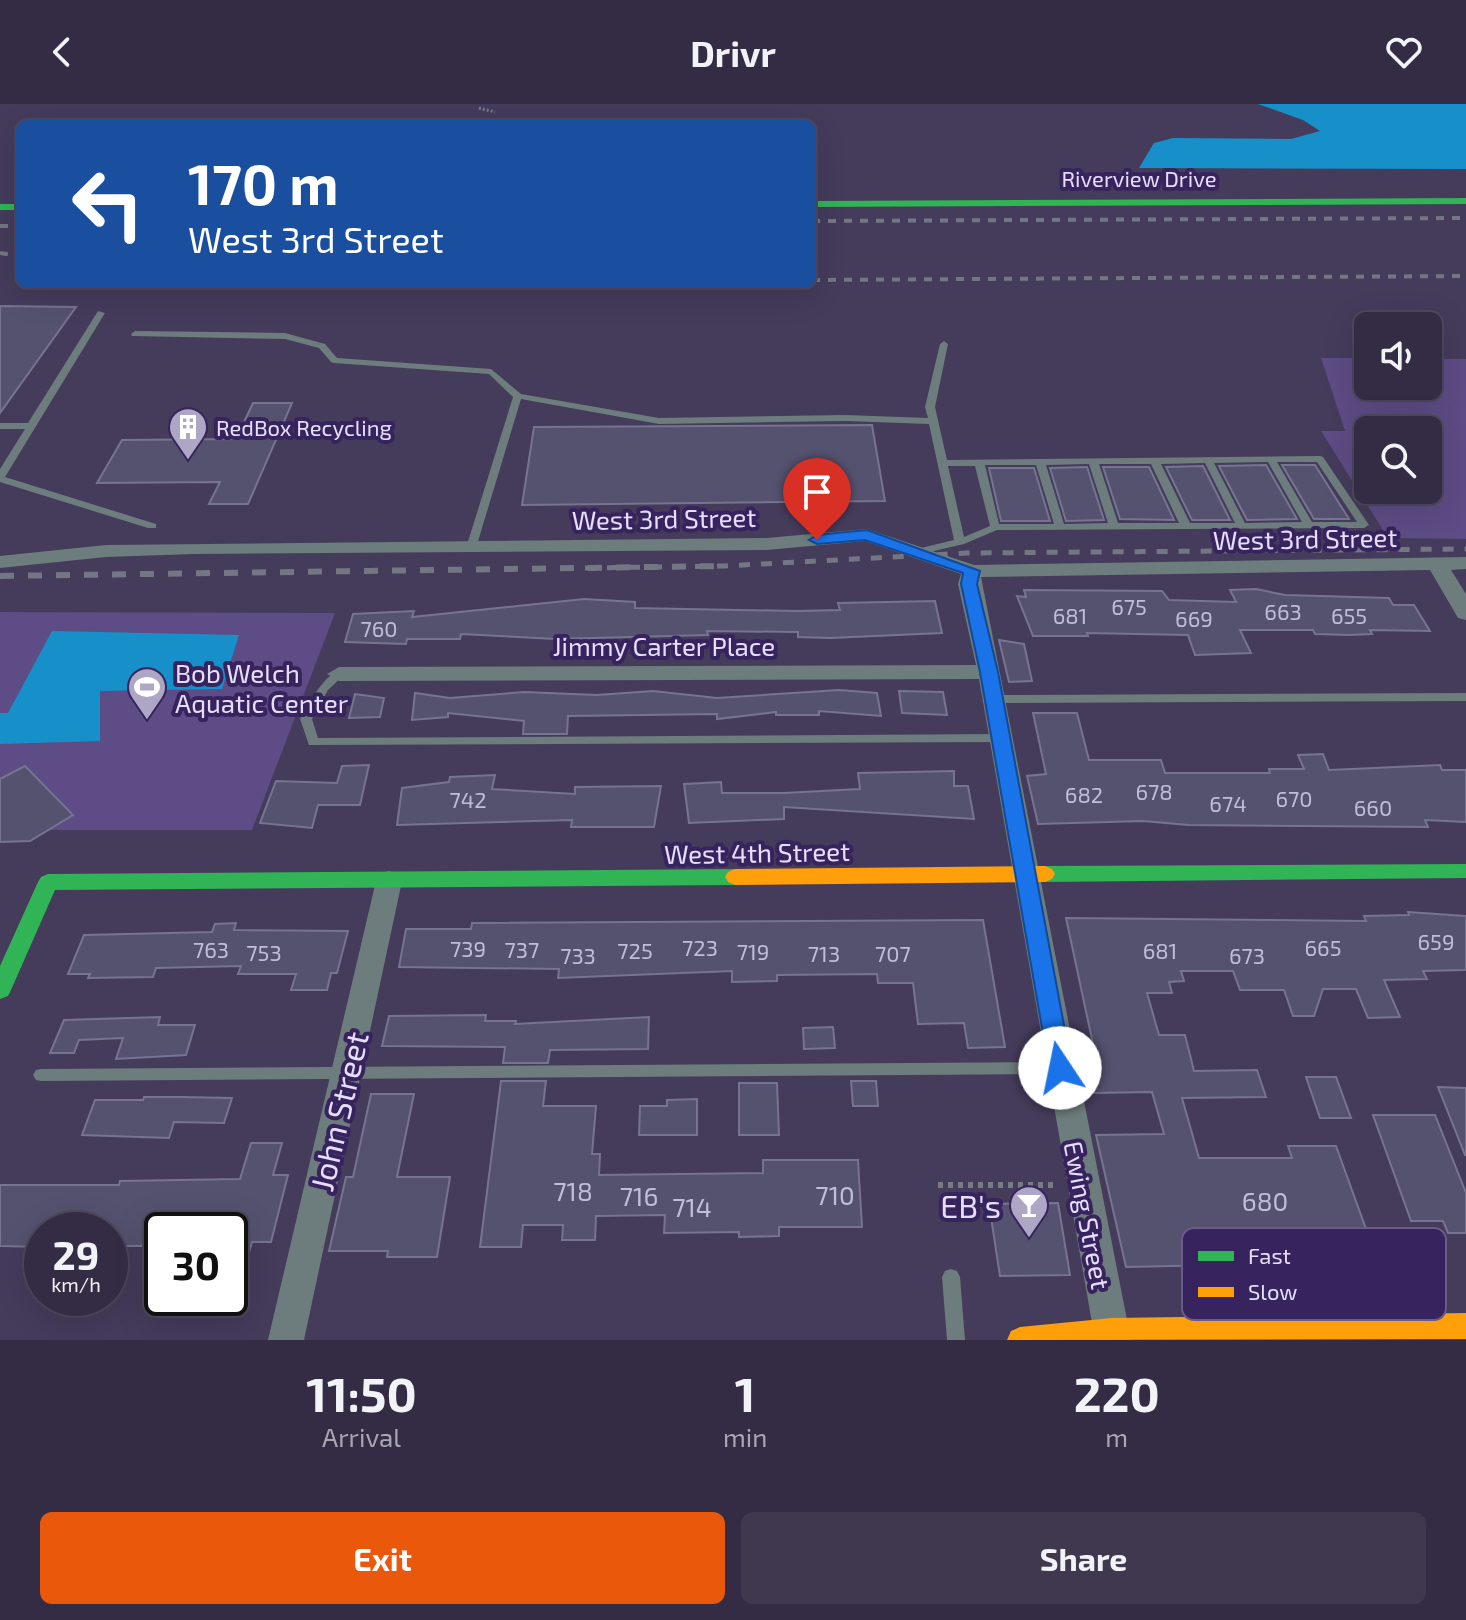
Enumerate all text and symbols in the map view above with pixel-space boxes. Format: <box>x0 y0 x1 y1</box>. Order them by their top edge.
icon: back <box>40 30 84 74</box>
icon: heart <box>1382 30 1426 74</box>
text: Drivr <box>690 31 776 74</box>
text: 170 m <box>188 149 339 216</box>
icon: left <box>56 152 160 256</box>
street label: Riverview Drive <box>1062 165 1216 191</box>
text: West 3rd Street <box>188 217 444 260</box>
map controls <box>1354 312 1442 504</box>
button: sound <box>1354 312 1442 400</box>
building icon: RedBox Recycling <box>167 406 209 461</box>
place label: RedBox Recycling <box>216 414 392 440</box>
button: search <box>1354 416 1442 504</box>
pin <box>783 458 851 540</box>
icon: arrive <box>795 470 839 514</box>
street label: West 3rd Street <box>571 501 757 535</box>
street label: West 3rd Street <box>1212 521 1398 555</box>
house number: 675 <box>1111 593 1147 619</box>
house number: 663 <box>1264 598 1302 624</box>
house number: 681 <box>1053 602 1087 628</box>
house number: 655 <box>1331 602 1367 628</box>
house number: 669 <box>1175 605 1213 631</box>
house number: 760 <box>360 615 398 641</box>
street label: Jimmy Carter Place <box>553 630 775 661</box>
place label: Bob Welch Aquatic Center <box>175 657 348 718</box>
sports icon: Bob Welch Aquatic Center <box>126 666 168 721</box>
house number: 678 <box>1135 778 1173 804</box>
house number: 682 <box>1065 781 1103 807</box>
house number: 670 <box>1275 785 1313 811</box>
house number: 742 <box>449 786 487 812</box>
house number: 674 <box>1209 790 1247 816</box>
house number: 660 <box>1354 794 1392 820</box>
street label: West 4th Street <box>664 835 850 869</box>
house number: 659 <box>1418 928 1454 954</box>
house number: 723 <box>682 934 718 960</box>
house number: 665 <box>1305 934 1341 960</box>
house number: 739 <box>450 935 486 961</box>
house number: 763 <box>193 936 229 962</box>
house number: 737 <box>505 936 539 962</box>
house number: 725 <box>617 937 653 963</box>
house number: 681 <box>1143 937 1177 963</box>
house number: 719 <box>737 938 769 964</box>
house number: 753 <box>246 939 282 965</box>
house number: 713 <box>808 940 840 966</box>
house number: 707 <box>875 940 911 966</box>
house number: 733 <box>560 942 596 968</box>
house number: 673 <box>1229 942 1265 968</box>
position arrow <box>1018 1026 1102 1110</box>
street label: John Street <box>301 1028 375 1194</box>
street label: Ewing Street <box>1058 1138 1118 1292</box>
house number: 718 <box>553 1175 593 1206</box>
house number: 710 <box>815 1179 855 1210</box>
house number: 716 <box>620 1180 658 1211</box>
bar icon: EB's <box>1008 1184 1050 1239</box>
house number: 680 <box>1242 1185 1288 1216</box>
place label: EB's <box>940 1186 1001 1224</box>
house number: 714 <box>672 1191 712 1222</box>
speed limit sign: 30 <box>144 1212 248 1316</box>
legend <box>1182 1228 1446 1320</box>
text: 29 <box>53 1230 99 1278</box>
text: Fast <box>1248 1242 1291 1268</box>
text: km/h <box>51 1272 101 1296</box>
text: Slow <box>1248 1278 1297 1304</box>
text: 11:50 <box>306 1364 417 1422</box>
text: 1 <box>735 1364 756 1422</box>
text: 220 <box>1074 1364 1160 1422</box>
text: Arrival <box>322 1421 401 1452</box>
text: min <box>723 1421 767 1452</box>
text: m <box>1105 1421 1128 1452</box>
button: Exit <box>40 1512 725 1604</box>
button: Share <box>741 1512 1426 1604</box>

